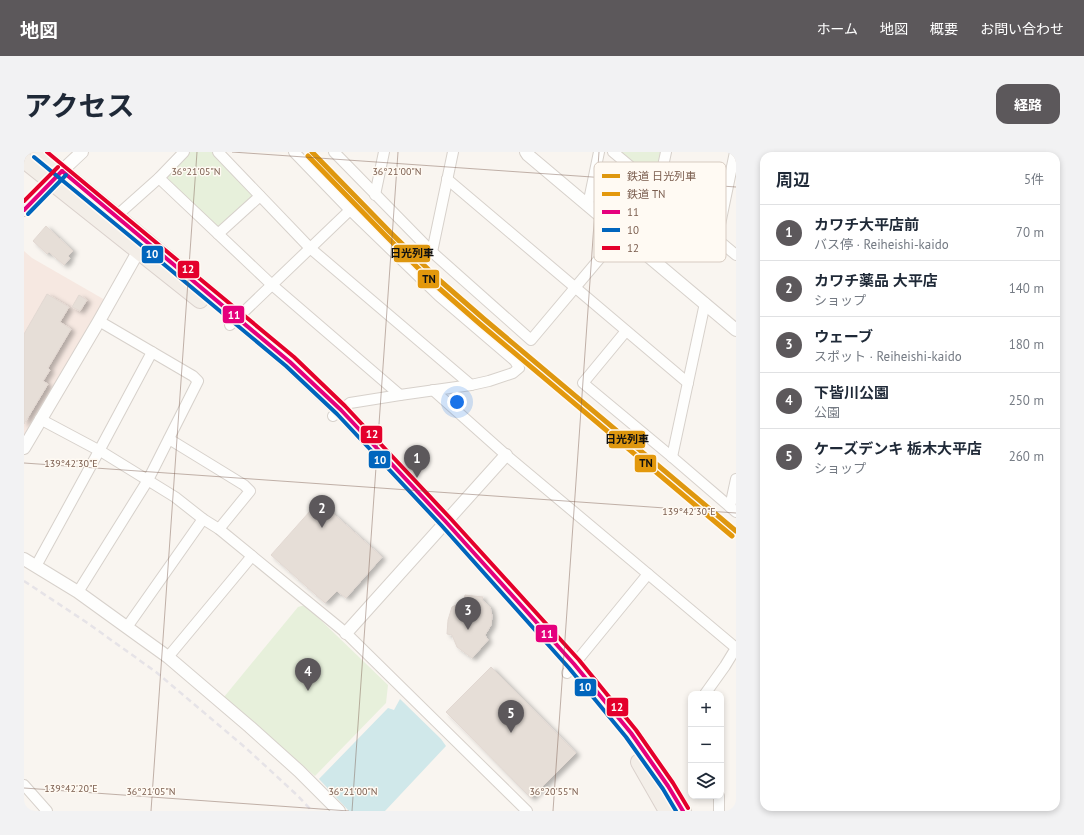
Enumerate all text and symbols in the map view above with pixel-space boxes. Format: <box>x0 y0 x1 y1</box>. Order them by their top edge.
text: 地図 <box>20 18 58 42</box>
text: ホーム <box>816 20 858 38</box>
text: 地図 <box>880 20 908 38</box>
text: 概要 <box>930 20 958 38</box>
text: お問い合わせ <box>980 20 1064 38</box>
button: 経路 <box>996 84 1060 124</box>
text: アクセス <box>24 87 135 124</box>
legend <box>594 162 726 262</box>
text: 36°21'05"N <box>171 165 221 178</box>
text: 36°21'00"N <box>372 165 422 178</box>
text: 鉄道 日光列車 <box>627 169 696 183</box>
text: 周辺 <box>776 169 810 191</box>
text: 5件 <box>1024 171 1044 188</box>
text: 鉄道 TN <box>627 187 665 201</box>
text: 11 <box>627 205 639 219</box>
text: カワチ大平店前 <box>814 215 919 234</box>
text: 10 <box>627 223 639 237</box>
text: 1 <box>785 224 793 241</box>
text: 70 m <box>1016 224 1044 241</box>
text: バス停 · Reiheishi-kaido <box>814 236 949 253</box>
text: 12 <box>627 241 639 255</box>
line badge: 日光列車 <box>393 244 431 263</box>
line badge: 10 <box>141 245 164 264</box>
text: 日光列車 <box>390 246 434 260</box>
text: 10 <box>146 247 158 261</box>
line badge: 12 <box>177 260 200 279</box>
text: 12 <box>182 262 194 276</box>
line badge: TN <box>417 269 440 289</box>
text: カワチ薬品 大平店 <box>814 271 938 290</box>
text: TN <box>422 272 436 286</box>
text: 2 <box>785 280 793 297</box>
text: 140 m <box>1009 280 1044 297</box>
text: ショップ <box>814 292 866 309</box>
line badge: 11 <box>222 305 245 324</box>
text: 11 <box>228 308 240 322</box>
text: ウェーブ <box>814 327 873 346</box>
text: 3 <box>785 336 793 353</box>
text: 180 m <box>1009 336 1044 353</box>
text: スポット · Reiheishi-kaido <box>814 348 962 365</box>
text: 下皆川公園 <box>814 383 889 402</box>
your location <box>447 392 467 412</box>
text: 4 <box>785 392 793 409</box>
text: 250 m <box>1009 392 1044 409</box>
text: 公園 <box>814 404 840 421</box>
line badge: 12 <box>360 425 383 444</box>
text: 12 <box>366 427 378 441</box>
line badge: 日光列車 <box>608 430 646 449</box>
text: 日光列車 <box>605 432 649 446</box>
text: ケーズデンキ 栃木大平店 <box>814 439 982 458</box>
pin: 1 <box>404 445 430 478</box>
text: 5 <box>785 448 793 465</box>
text: 260 m <box>1009 448 1044 465</box>
line badge: 10 <box>368 450 391 469</box>
text: 10 <box>374 453 386 467</box>
line badge: TN <box>634 454 657 473</box>
text: TN <box>639 456 653 470</box>
text: 139°42'30"E <box>44 457 98 470</box>
text: ショップ <box>814 460 866 477</box>
pin: 2 <box>309 495 335 528</box>
text: 139°42'30"E <box>662 505 716 518</box>
pin: 3 <box>455 597 481 630</box>
line badge: 11 <box>535 624 558 643</box>
text: 11 <box>541 627 553 641</box>
pin: 4 <box>295 658 321 691</box>
line badge: 10 <box>574 678 597 697</box>
text: 10 <box>579 680 591 694</box>
map controls <box>688 691 724 799</box>
button: + <box>688 691 724 727</box>
line badge: 12 <box>606 697 629 717</box>
pin: 5 <box>498 700 524 733</box>
text: 12 <box>611 700 623 714</box>
button: − <box>688 727 724 763</box>
button: layers <box>688 763 724 799</box>
text: 139°42'20"E <box>44 782 98 795</box>
text: 36°21'05"N <box>126 785 176 798</box>
text: 36°21'00"N <box>328 785 378 798</box>
text: 36°20'55"N <box>529 785 579 798</box>

